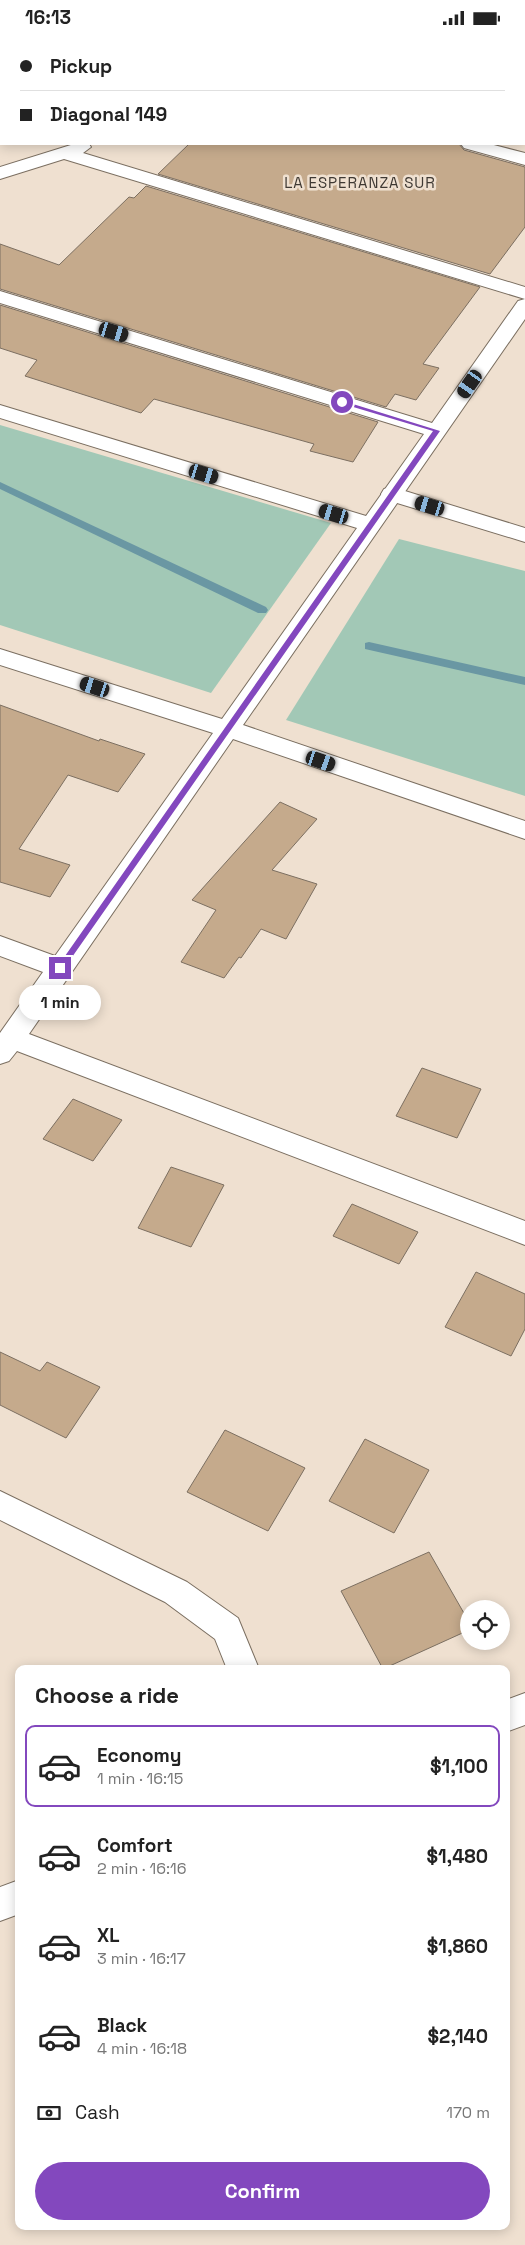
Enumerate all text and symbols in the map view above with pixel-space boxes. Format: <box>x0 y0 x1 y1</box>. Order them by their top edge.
text: 16:13 <box>25 5 71 30</box>
text: Pickup <box>50 54 112 79</box>
text: Diagonal 149 <box>50 102 167 127</box>
district label: LA ESPERANZA SUR <box>284 173 436 192</box>
car <box>97 320 130 344</box>
car <box>455 367 484 401</box>
route start <box>331 391 353 413</box>
car <box>187 462 220 486</box>
car <box>413 494 446 518</box>
car <box>317 502 350 526</box>
car <box>78 675 111 699</box>
car <box>304 749 337 773</box>
route end <box>49 957 71 979</box>
callout: 1 min <box>19 985 101 1021</box>
text: 1 min <box>40 992 80 1013</box>
map controls <box>460 1600 510 1650</box>
button: locate <box>460 1600 510 1650</box>
text: Choose a ride <box>35 1681 179 1709</box>
text: Economy <box>97 1743 181 1768</box>
icon: car <box>37 1744 82 1789</box>
text: $1,100 <box>430 1754 488 1779</box>
text: 1 min · 16:15 <box>97 1768 183 1789</box>
text: Comfort <box>97 1833 173 1858</box>
icon: car <box>37 1834 82 1879</box>
text: $1,480 <box>427 1844 488 1869</box>
text: 2 min · 16:16 <box>97 1858 186 1879</box>
text: XL <box>97 1923 120 1948</box>
icon: car <box>37 1924 82 1969</box>
text: $1,860 <box>427 1934 488 1959</box>
text: 3 min · 16:17 <box>97 1948 186 1969</box>
text: Black <box>97 2013 147 2038</box>
icon: car <box>37 2014 82 2059</box>
text: $2,140 <box>428 2024 488 2049</box>
text: 4 min · 16:18 <box>97 2038 187 2059</box>
icon: cash <box>35 2099 63 2127</box>
text: Cash <box>75 2100 120 2125</box>
text: 170 m <box>446 2102 490 2123</box>
button: Confirm <box>35 2162 490 2220</box>

